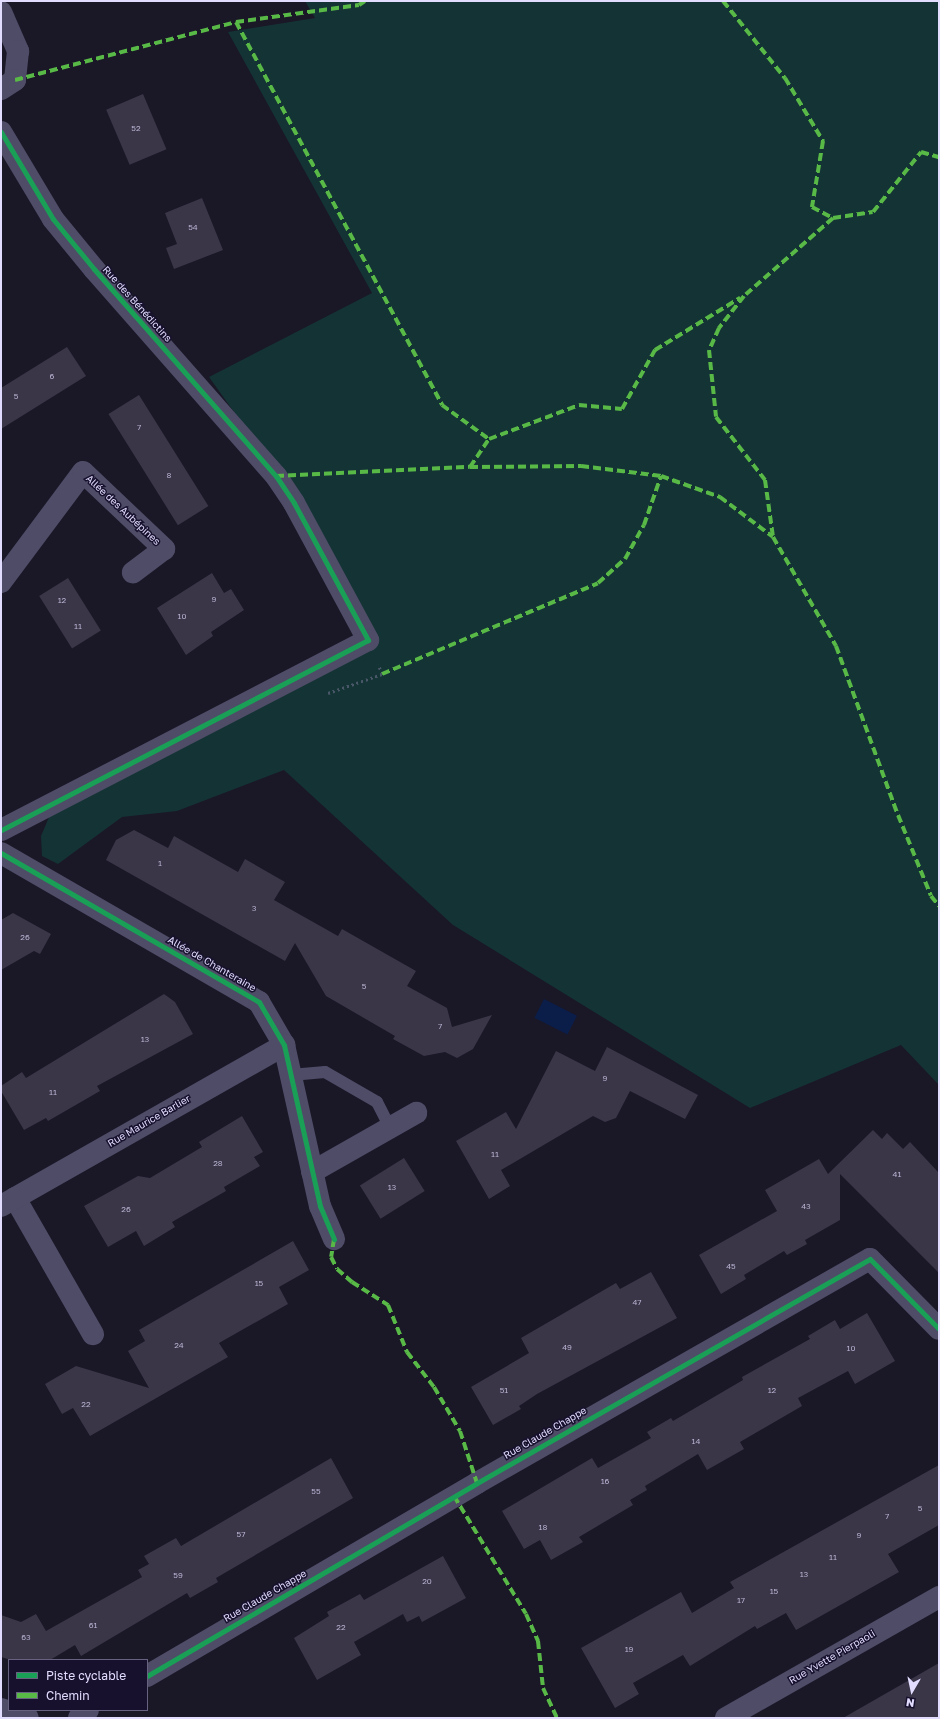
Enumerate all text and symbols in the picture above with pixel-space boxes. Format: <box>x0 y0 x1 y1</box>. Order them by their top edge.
house number: 52 <box>131 124 141 134</box>
house number: 54 <box>188 223 198 233</box>
street label: Rue des Bénédictins <box>100 264 174 344</box>
house number: 6 <box>50 372 54 382</box>
house number: 5 <box>14 392 18 402</box>
house number: 7 <box>137 423 141 433</box>
house number: 8 <box>167 471 171 481</box>
street label: Allée des Aubépines <box>83 472 163 548</box>
house number: 9 <box>212 595 216 605</box>
house number: 12 <box>58 596 66 606</box>
house number: 10 <box>178 612 186 622</box>
house number: 11 <box>74 622 82 632</box>
house number: 1 <box>158 859 162 869</box>
house number: 3 <box>252 904 256 914</box>
house number: 26 <box>20 933 30 943</box>
street label: Allée de Chanteraine <box>166 934 258 994</box>
house number: 5 <box>362 982 366 992</box>
house number: 7 <box>438 1022 442 1032</box>
house number: 13 <box>141 1035 149 1045</box>
house number: 9 <box>603 1074 607 1084</box>
house number: 11 <box>49 1088 57 1098</box>
street label: Rue Maurice Barlier <box>106 1092 192 1150</box>
house number: 11 <box>491 1150 499 1160</box>
house number: 28 <box>213 1159 223 1169</box>
house number: 41 <box>893 1170 901 1180</box>
house number: 13 <box>388 1183 396 1193</box>
house number: 43 <box>801 1202 811 1212</box>
house number: 26 <box>121 1205 131 1215</box>
house number: 45 <box>726 1262 736 1272</box>
house number: 15 <box>255 1279 263 1289</box>
house number: 47 <box>632 1298 642 1308</box>
house number: 24 <box>174 1341 184 1351</box>
house number: 49 <box>562 1343 572 1353</box>
house number: 10 <box>847 1344 855 1354</box>
house number: 51 <box>500 1386 508 1396</box>
house number: 12 <box>768 1386 776 1396</box>
house number: 22 <box>81 1400 91 1410</box>
street label: Rue Claude Chappe <box>501 1404 589 1462</box>
house number: 14 <box>692 1437 700 1447</box>
house number: 16 <box>601 1477 609 1487</box>
house number: 55 <box>311 1487 321 1497</box>
house number: 5 <box>918 1504 922 1514</box>
house number: 7 <box>885 1512 889 1522</box>
house number: 18 <box>539 1523 547 1533</box>
house number: 57 <box>237 1530 245 1540</box>
house number: 9 <box>857 1531 861 1541</box>
house number: 11 <box>829 1553 837 1563</box>
street label: Rue Claude Chappe <box>221 1567 309 1625</box>
house number: 13 <box>800 1570 808 1580</box>
house number: 59 <box>173 1571 183 1581</box>
house number: 20 <box>422 1577 432 1587</box>
house number: 15 <box>770 1587 778 1597</box>
house number: 17 <box>737 1596 745 1606</box>
house number: 61 <box>89 1621 97 1631</box>
house number: 22 <box>336 1623 346 1633</box>
street label: Rue Yvette Pierpaoli <box>787 1627 877 1687</box>
house number: 63 <box>21 1633 31 1643</box>
house number: 19 <box>625 1645 633 1655</box>
legend <box>8 1659 148 1711</box>
text: Piste cyclable <box>46 1668 126 1683</box>
north arrow <box>892 1671 932 1711</box>
text: Chemin <box>46 1688 90 1703</box>
text: N <box>905 1696 915 1710</box>

